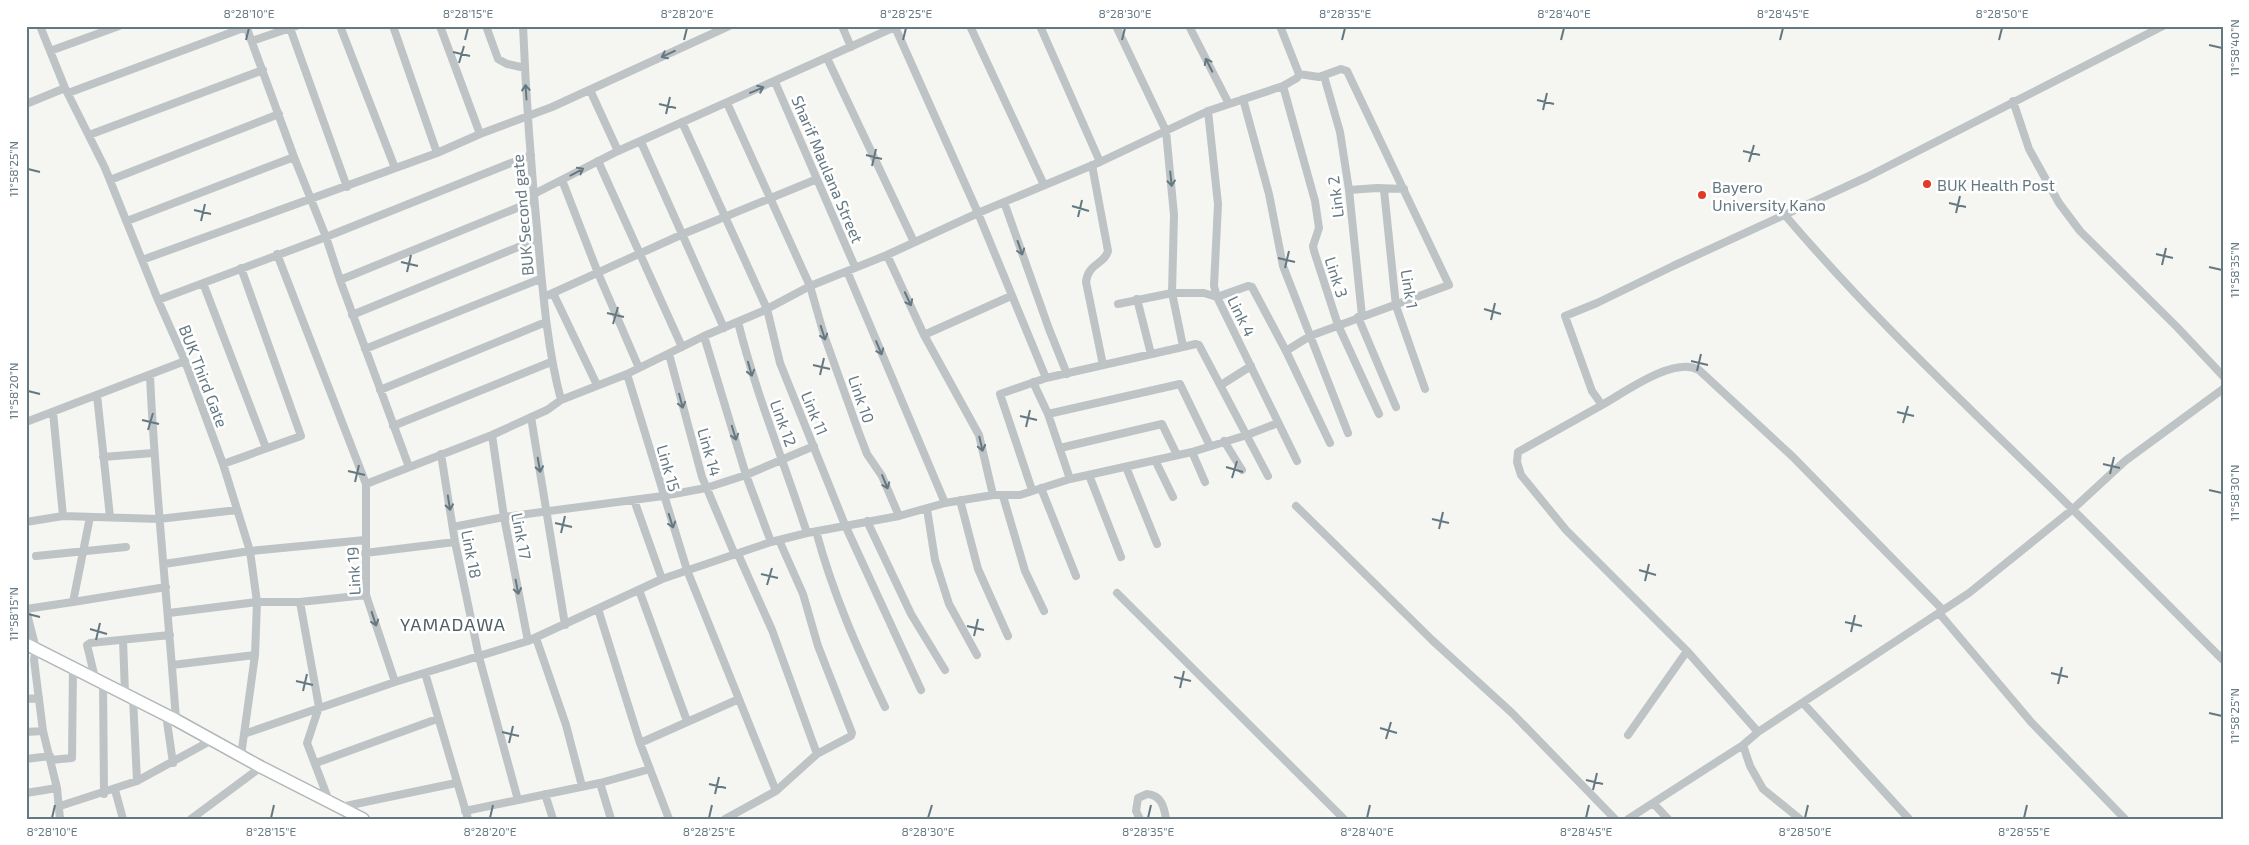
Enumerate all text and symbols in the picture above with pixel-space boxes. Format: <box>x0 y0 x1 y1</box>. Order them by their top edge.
text: 8°28'10"E <box>223 6 275 20</box>
text: 8°28'15"E <box>443 6 493 20</box>
text: 8°28'20"E <box>660 6 714 20</box>
text: 8°28'25"E <box>880 6 932 20</box>
text: 8°28'30"E <box>1098 6 1152 20</box>
text: 8°28'35"E <box>1319 6 1371 20</box>
text: 8°28'40"E <box>1537 6 1591 20</box>
text: 8°28'45"E <box>1757 6 1810 20</box>
text: 8°28'50"E <box>1976 6 2029 20</box>
text: 11°58'40"N <box>2227 19 2241 77</box>
one-way arrow <box>661 50 676 59</box>
one-way arrow <box>1204 58 1213 73</box>
one-way arrow <box>522 84 531 100</box>
one-way arrow <box>749 84 764 94</box>
street label: Sharif Maulana Street <box>788 92 868 246</box>
text: 11°58'25"N <box>6 141 20 197</box>
street label: BUK Second gate <box>507 153 537 277</box>
one-way arrow <box>570 167 585 177</box>
one-way arrow <box>1166 171 1176 187</box>
street label: Link 2 <box>1323 175 1347 219</box>
place label: BUK Health Post <box>1937 175 2055 194</box>
place label: Bayero University Kano <box>1712 177 1826 214</box>
marker: BUK Health Post <box>1921 178 1933 190</box>
marker: Bayero University Kano <box>1696 189 1708 201</box>
one-way arrow <box>1016 240 1025 255</box>
text: 11°58'35"N <box>2227 242 2241 298</box>
street label: Link 3 <box>1321 254 1353 300</box>
street label: Link 1 <box>1398 268 1422 310</box>
one-way arrow <box>903 291 913 306</box>
street label: Link 4 <box>1224 293 1260 340</box>
street label: BUK Third Gate <box>176 322 232 430</box>
one-way arrow <box>819 324 829 340</box>
one-way arrow <box>875 340 885 355</box>
one-way arrow <box>745 361 755 377</box>
text: 11°58'20"N <box>6 363 20 419</box>
street label: Link 10 <box>845 373 879 425</box>
street label: Link 11 <box>798 388 832 438</box>
one-way arrow <box>677 392 687 408</box>
street label: Link 12 <box>767 397 801 449</box>
one-way arrow <box>729 424 739 440</box>
street label: Link 14 <box>694 426 726 478</box>
one-way arrow <box>977 435 986 451</box>
street label: Link 15 <box>653 442 685 494</box>
one-way arrow <box>535 457 545 473</box>
text: 11°58'30"N <box>2227 465 2241 521</box>
one-way arrow <box>881 474 890 489</box>
one-way arrow <box>444 494 454 510</box>
street label: Link 17 <box>508 511 536 561</box>
one-way arrow <box>667 513 676 529</box>
street label: Link 18 <box>458 528 486 580</box>
street label: Link 19 <box>342 546 364 596</box>
one-way arrow <box>513 578 523 594</box>
text: 11°58'15"N <box>6 587 20 641</box>
one-way arrow <box>369 610 379 626</box>
district label: YAMADAWA <box>400 613 506 635</box>
text: 11°58'25"N <box>2227 688 2241 744</box>
text: 8°28'10"E <box>26 824 78 838</box>
text: 8°28'15"E <box>246 824 296 838</box>
text: 8°28'20"E <box>463 824 517 838</box>
text: 8°28'25"E <box>683 824 735 838</box>
text: 8°28'30"E <box>901 824 955 838</box>
text: 8°28'35"E <box>1122 824 1174 838</box>
text: 8°28'40"E <box>1340 824 1394 838</box>
text: 8°28'45"E <box>1560 824 1613 838</box>
text: 8°28'50"E <box>1779 824 1832 838</box>
text: 8°28'55"E <box>1998 824 2050 838</box>

